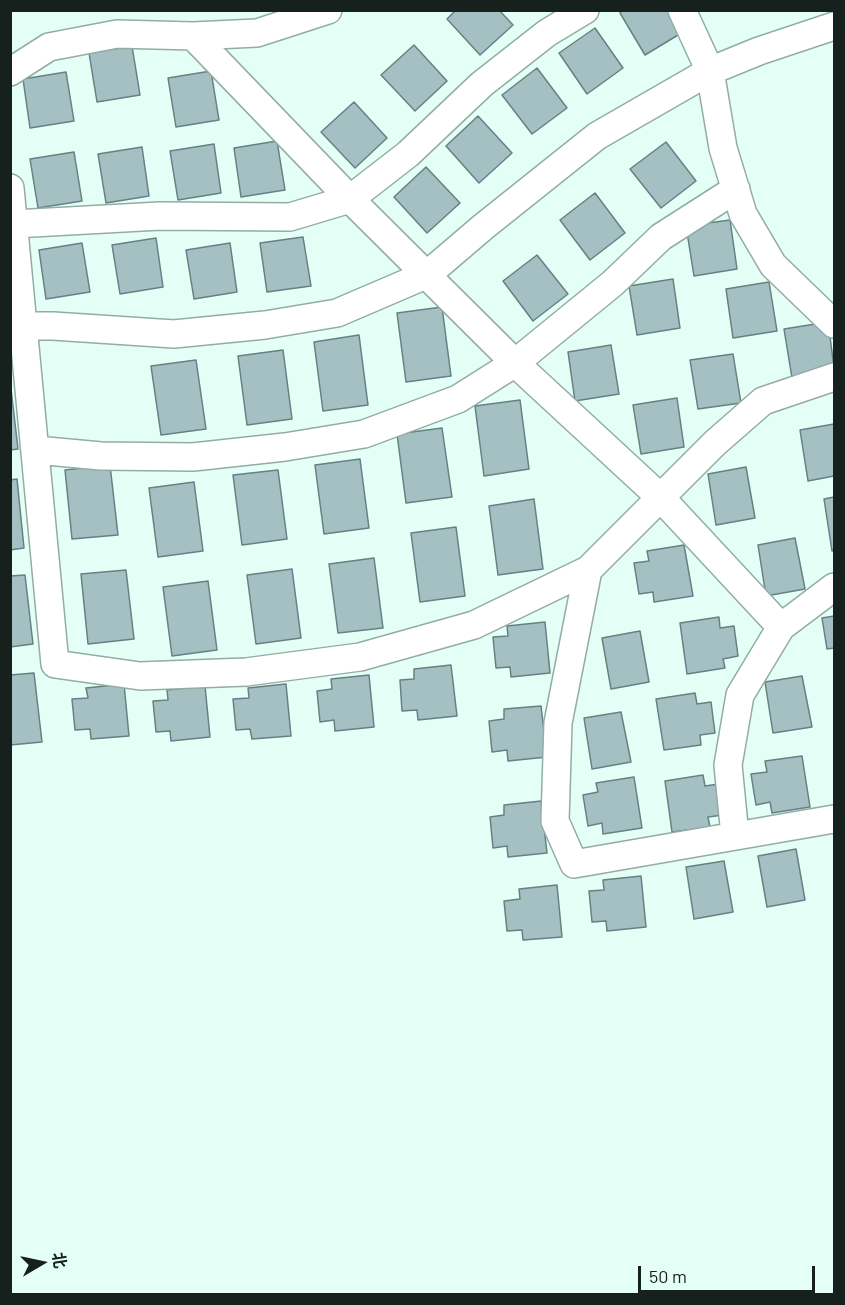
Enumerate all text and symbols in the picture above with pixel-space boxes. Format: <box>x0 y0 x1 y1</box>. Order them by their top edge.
north arrow <box>12 1233 72 1293</box>
text: 北 <box>50 1251 71 1269</box>
scale bar <box>641 1254 818 1292</box>
text: 50 m <box>649 1265 687 1287</box>

